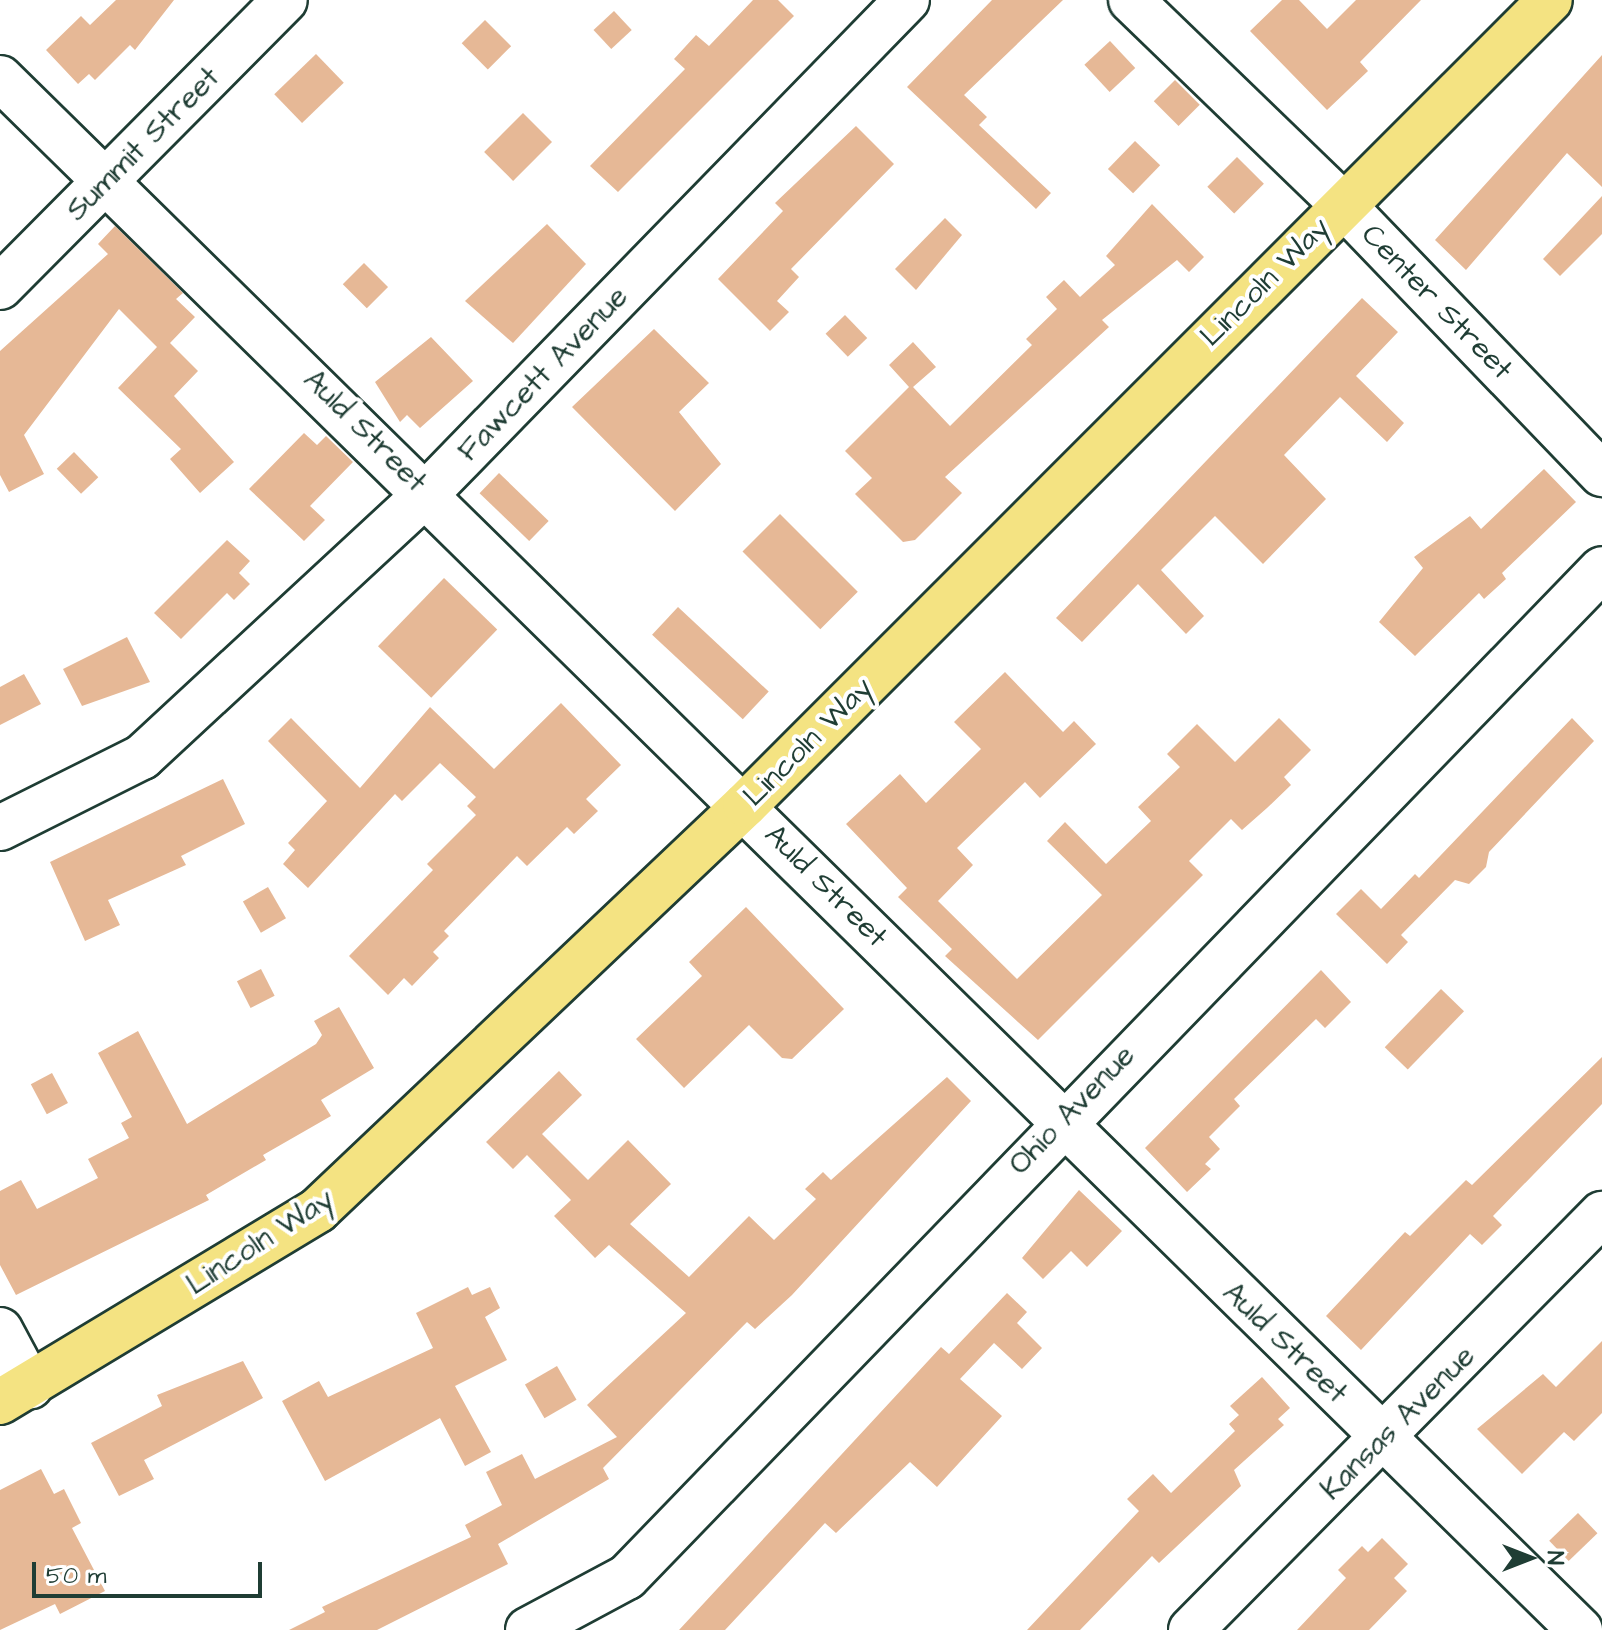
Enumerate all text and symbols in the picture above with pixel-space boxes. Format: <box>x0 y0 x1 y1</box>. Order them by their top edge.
street label: Summit Street <box>59 60 227 228</box>
street label: Lincoln Way <box>1193 210 1337 354</box>
street label: Center Street <box>1354 217 1520 387</box>
street label: Fawcett Avenue <box>450 279 636 469</box>
street label: Auld Street <box>296 362 434 500</box>
street label: Lincoln Way <box>736 670 880 814</box>
street label: Auld Street <box>757 817 895 955</box>
street label: Ohio Avenue <box>1001 1038 1143 1182</box>
street label: Lincoln Way <box>180 1181 340 1303</box>
street label: Auld Street <box>1215 1275 1355 1411</box>
street label: Kansas Avenue <box>1313 1338 1483 1508</box>
north arrow <box>1490 1518 1570 1598</box>
scale bar <box>36 1546 266 1596</box>
text: N <box>1539 1551 1570 1565</box>
text: 50 m <box>46 1559 106 1593</box>

